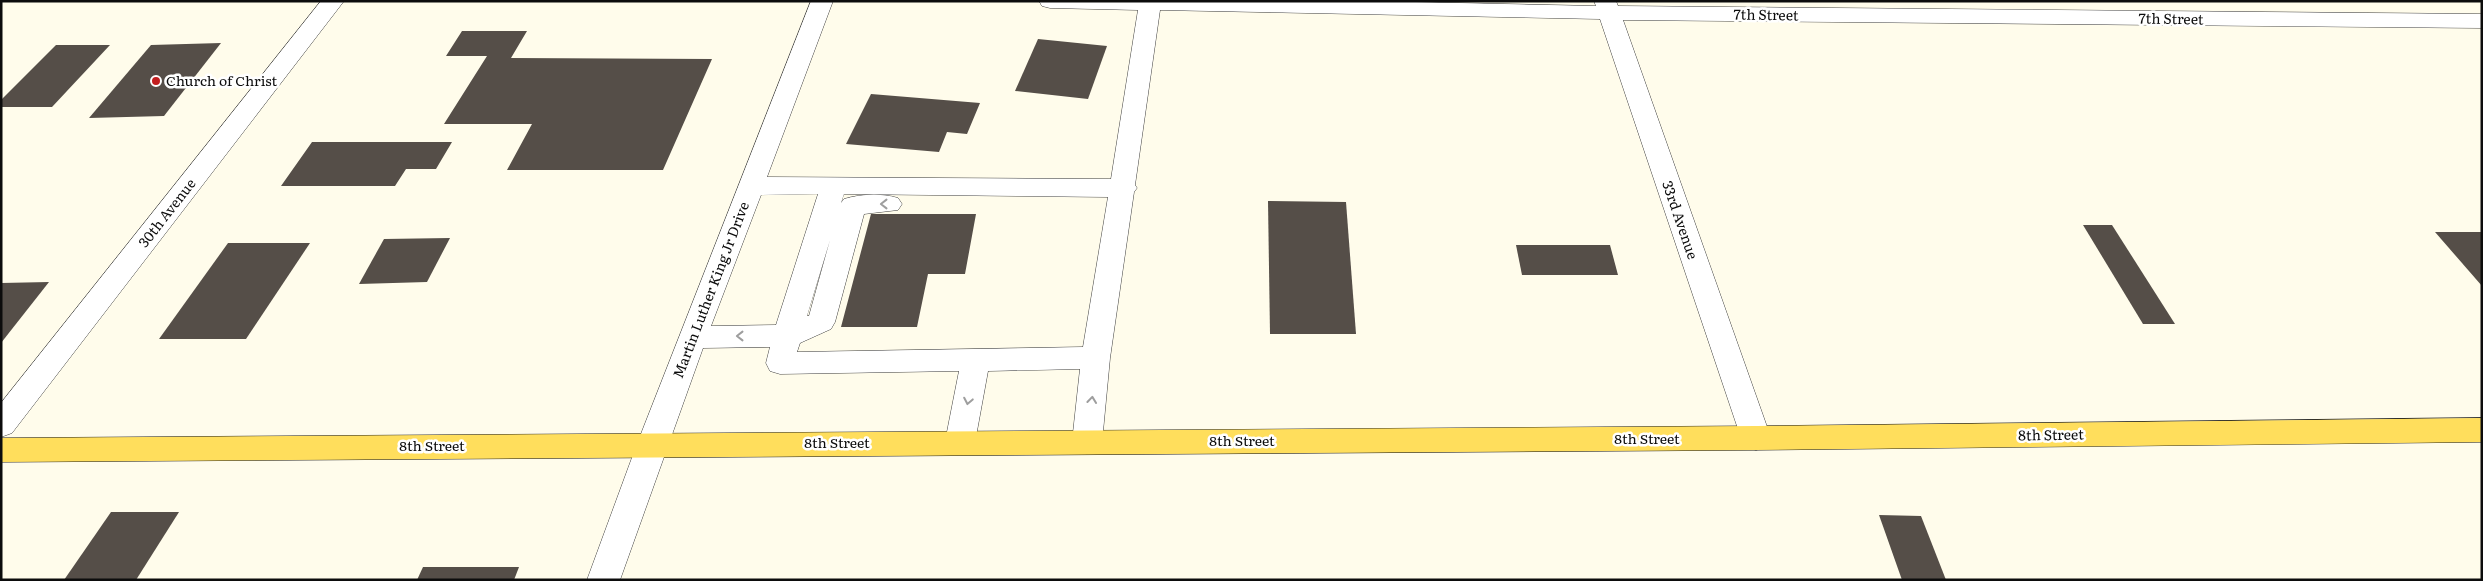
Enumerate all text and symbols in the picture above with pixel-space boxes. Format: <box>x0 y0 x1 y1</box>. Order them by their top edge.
street label: 7th Street <box>1733 3 1799 25</box>
street label: 7th Street <box>2138 7 2204 29</box>
place label: Church of Christ <box>166 70 278 90</box>
marker: Church of Christ <box>150 75 162 87</box>
street label: 30th Avenue <box>133 174 200 251</box>
street label: 33rd Avenue <box>1658 178 1704 262</box>
street label: Martin Luther King Jr Drive <box>667 199 753 381</box>
one-way arrow <box>880 199 888 209</box>
one-way arrow <box>736 331 744 341</box>
one-way arrow <box>1086 396 1097 404</box>
one-way arrow <box>964 397 974 406</box>
street label: 8th Street <box>2018 423 2084 445</box>
street label: 8th Street <box>1614 428 1680 448</box>
street label: 8th Street <box>1209 430 1275 450</box>
street label: 8th Street <box>804 432 870 452</box>
street label: 8th Street <box>399 435 465 455</box>

